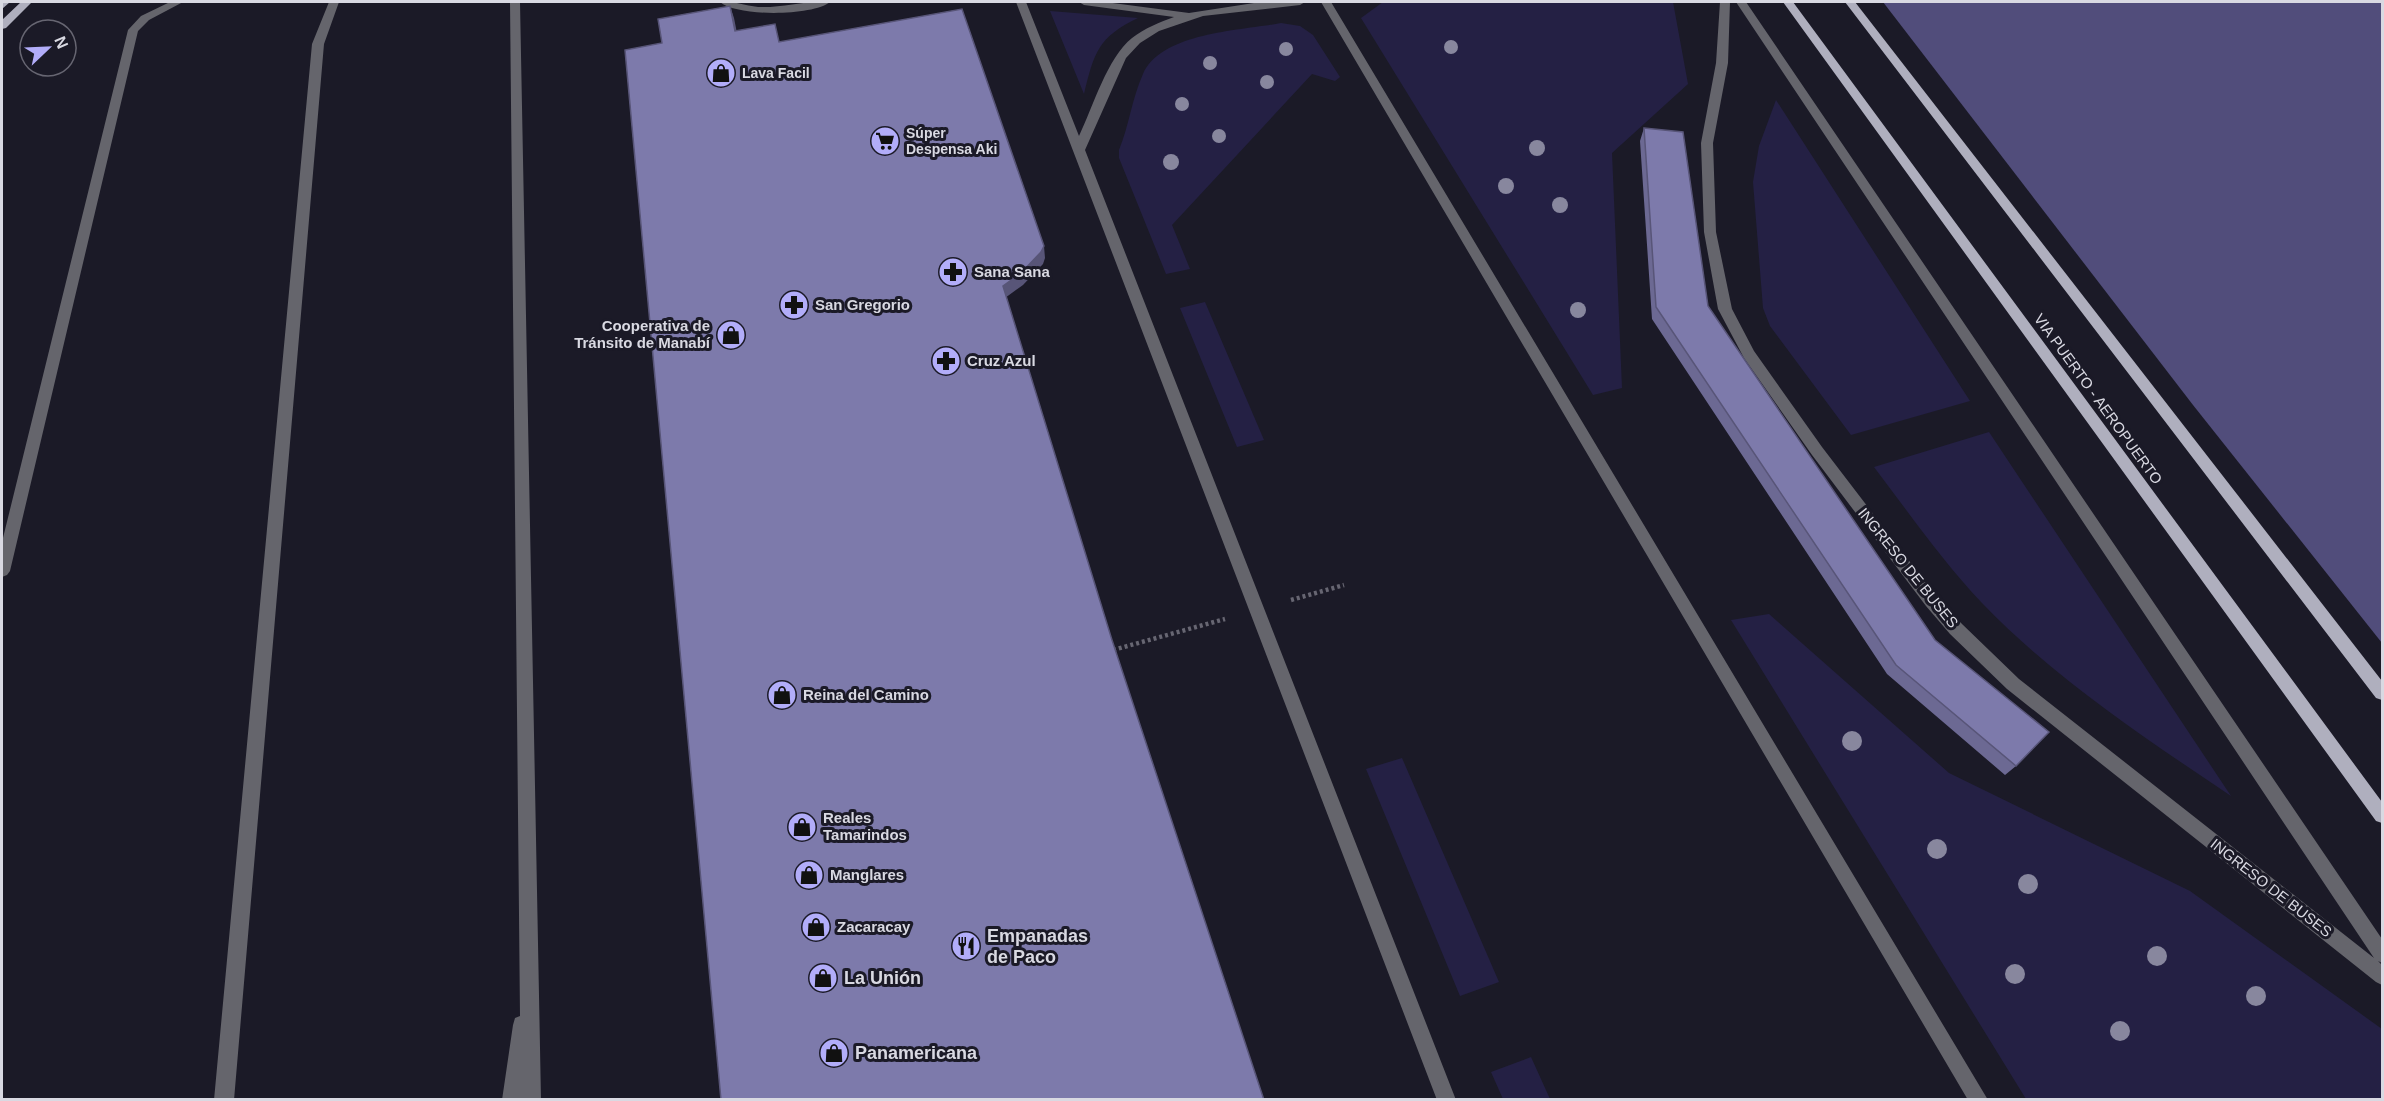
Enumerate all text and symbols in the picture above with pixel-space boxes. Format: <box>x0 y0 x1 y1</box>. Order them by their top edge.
north arrow <box>18 18 78 78</box>
text: N <box>51 34 71 51</box>
shop icon: Lava Facil <box>705 57 737 89</box>
place label: Lava Facil <box>742 65 810 81</box>
supermarket icon: Súper Despensa Aki <box>869 125 901 157</box>
place label: Súper Despensa Aki <box>906 125 997 157</box>
pharmacy icon: Sana Sana <box>937 256 969 288</box>
place label: Sana Sana <box>974 263 1051 280</box>
pharmacy icon: San Gregorio <box>778 289 810 321</box>
place label: San Gregorio <box>815 296 910 313</box>
street label: VIA PUERTO - AEROPUERTO <box>2031 310 2166 487</box>
place label: Cooperativa de Tránsito de Manabí <box>574 317 711 351</box>
shop icon: Cooperativa de Tránsito de Manabí <box>715 319 747 351</box>
pharmacy icon: Cruz Azul <box>930 345 962 377</box>
place label: Cruz Azul <box>967 352 1036 369</box>
street label: INGRESO DE BUSES <box>1855 504 1962 631</box>
shop icon: Reina del Camino <box>766 679 798 711</box>
place label: Reina del Camino <box>803 686 929 703</box>
place label: Reales Tamarindos <box>823 809 907 843</box>
shop icon: Reales Tamarindos <box>786 811 818 843</box>
street label: INGRESO DE BUSES <box>2207 835 2335 940</box>
shop icon: Manglares <box>793 859 825 891</box>
place label: Manglares <box>830 866 904 883</box>
shop icon: Zacaracay <box>800 911 832 943</box>
place label: Zacaracay <box>837 918 911 935</box>
place label: Empanadas de Paco <box>987 926 1088 967</box>
restaurant icon: Empanadas de Paco <box>950 930 982 962</box>
shop icon: La Unión <box>807 962 839 994</box>
place label: La Unión <box>844 968 921 988</box>
shop icon: Panamericana <box>818 1037 850 1069</box>
place label: Panamericana <box>855 1043 978 1063</box>

